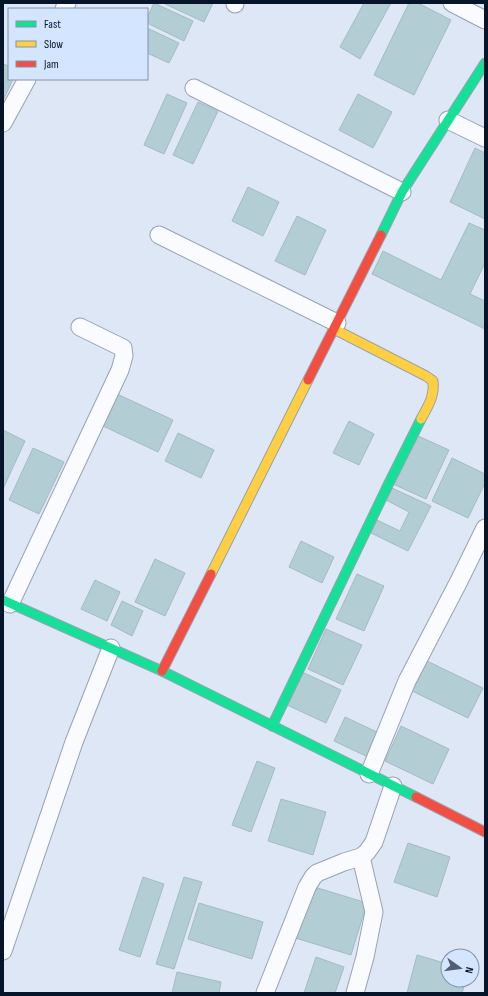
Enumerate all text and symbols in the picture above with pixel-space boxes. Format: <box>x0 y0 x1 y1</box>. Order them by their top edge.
legend <box>8 8 148 80</box>
text: Fast <box>44 17 61 32</box>
text: Slow <box>44 37 63 52</box>
text: Jam <box>43 57 59 72</box>
north arrow <box>440 948 480 988</box>
text: N <box>462 966 476 975</box>

